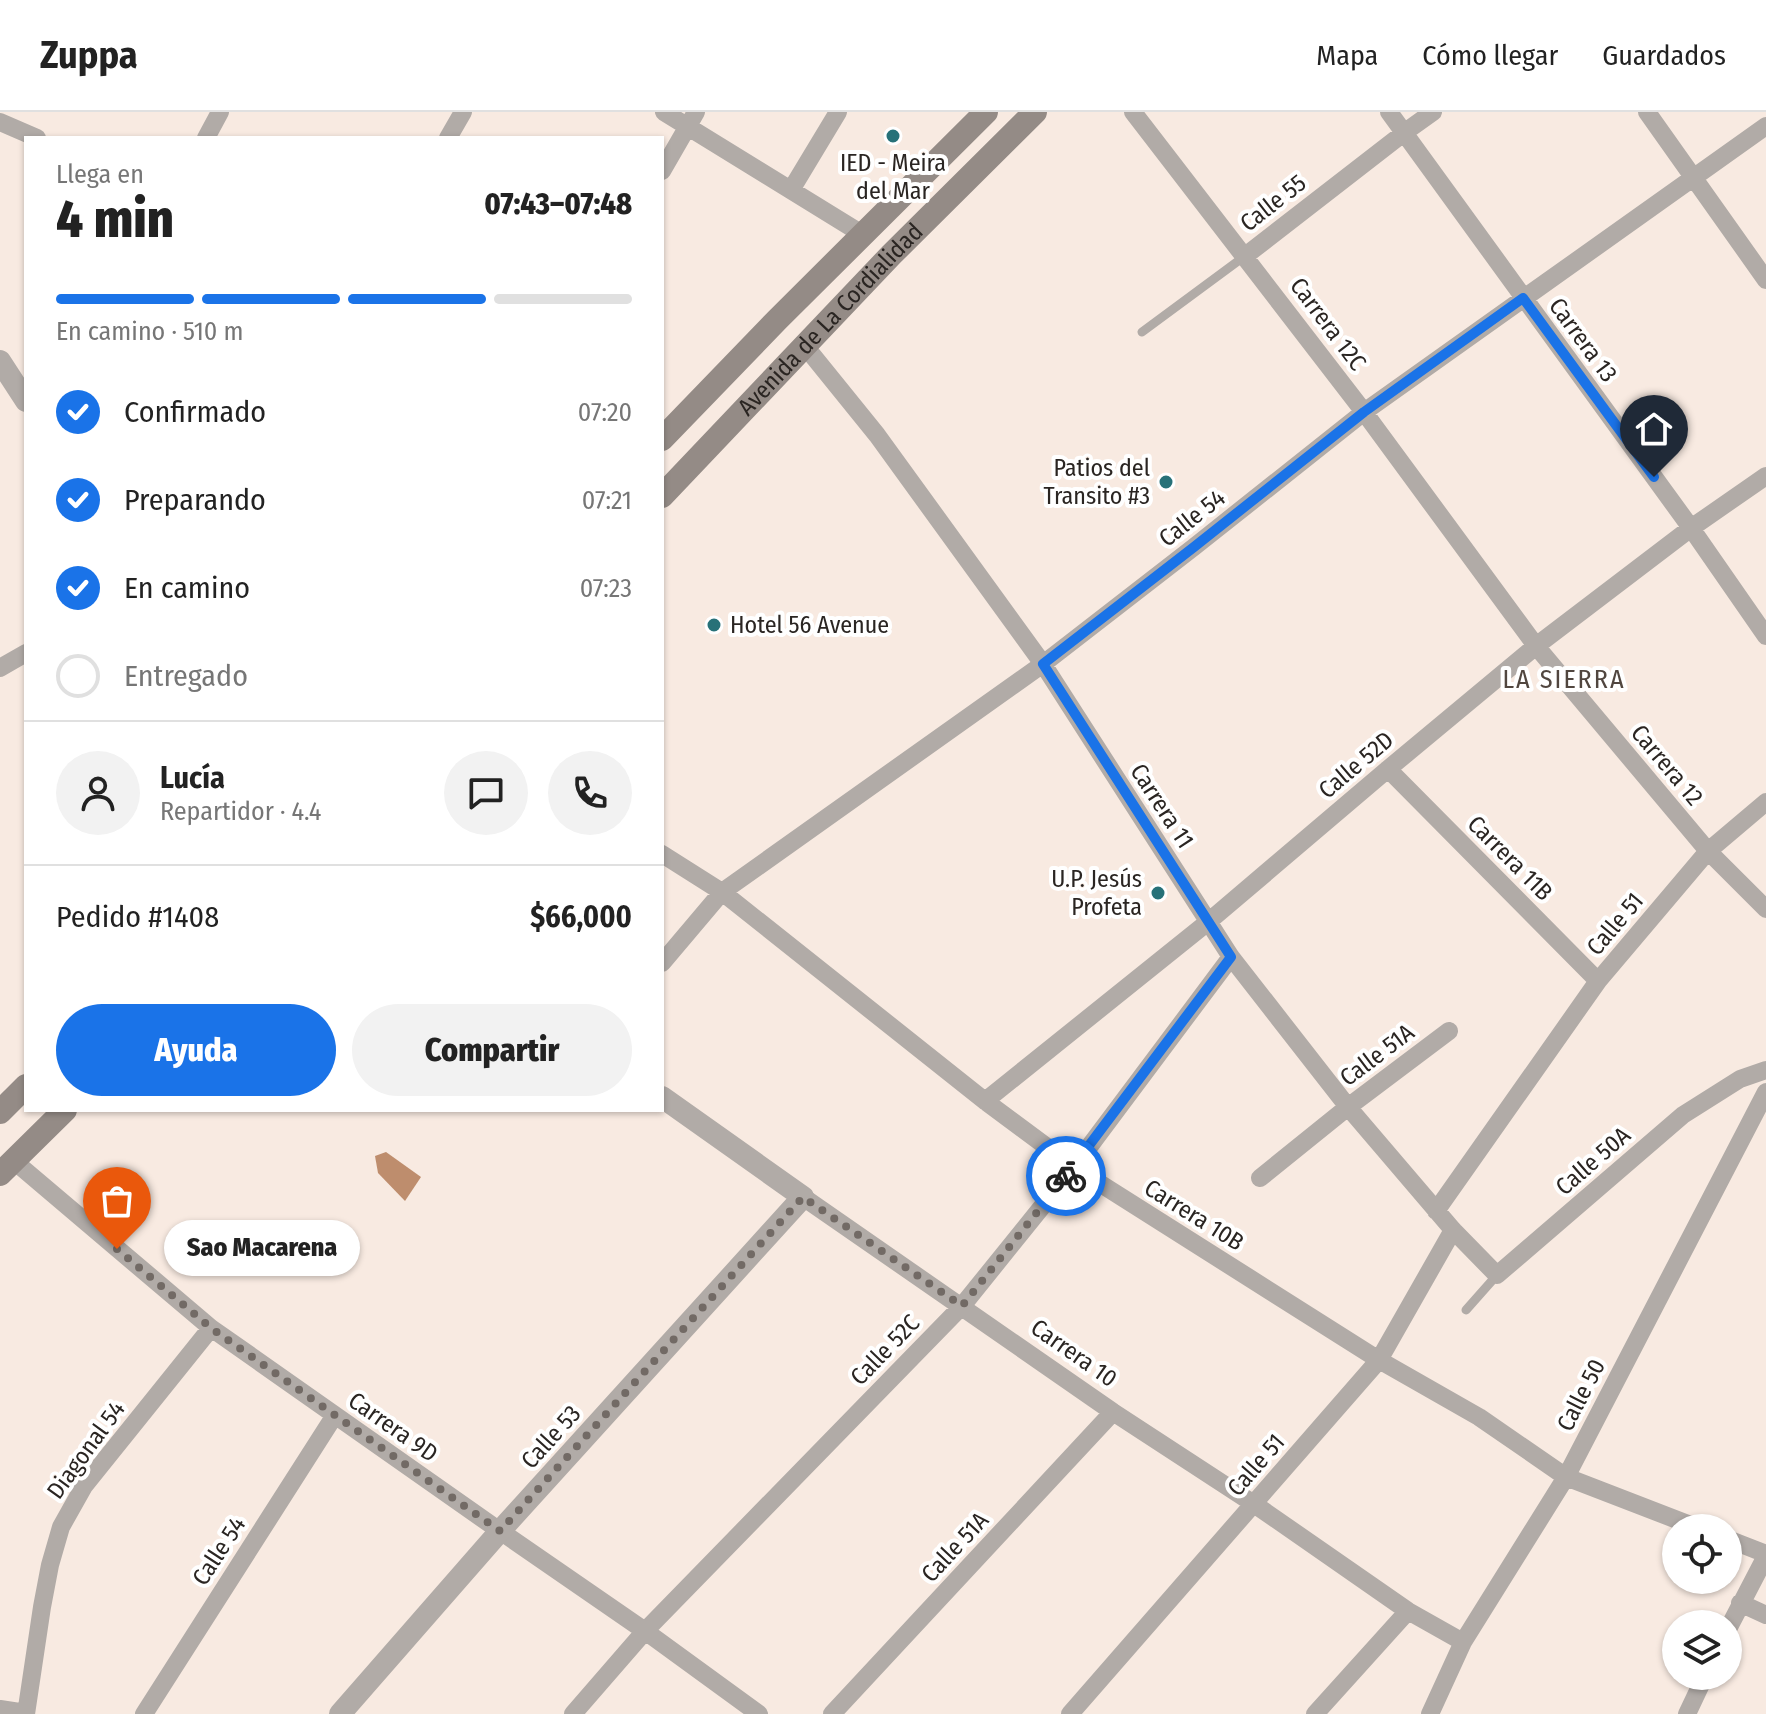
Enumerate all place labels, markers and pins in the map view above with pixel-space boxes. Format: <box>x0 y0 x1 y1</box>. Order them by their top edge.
marker: IED - Meira del Mar <box>884 127 902 145</box>
place label: IED - Meira del Mar <box>840 149 946 205</box>
pin <box>1620 395 1688 477</box>
place label: Patios del Transito #3 <box>1044 454 1150 510</box>
marker: Patios del Transito #3 <box>1157 473 1175 491</box>
place label: Hotel 56 Avenue <box>730 611 889 639</box>
marker: Hotel 56 Avenue <box>705 616 723 634</box>
place label: U.P. Jesús Profeta <box>1051 865 1142 921</box>
marker: U.P. Jesús Profeta <box>1149 884 1167 902</box>
pin <box>83 1167 151 1249</box>
callout: Sao Macarena <box>165 1221 361 1277</box>

